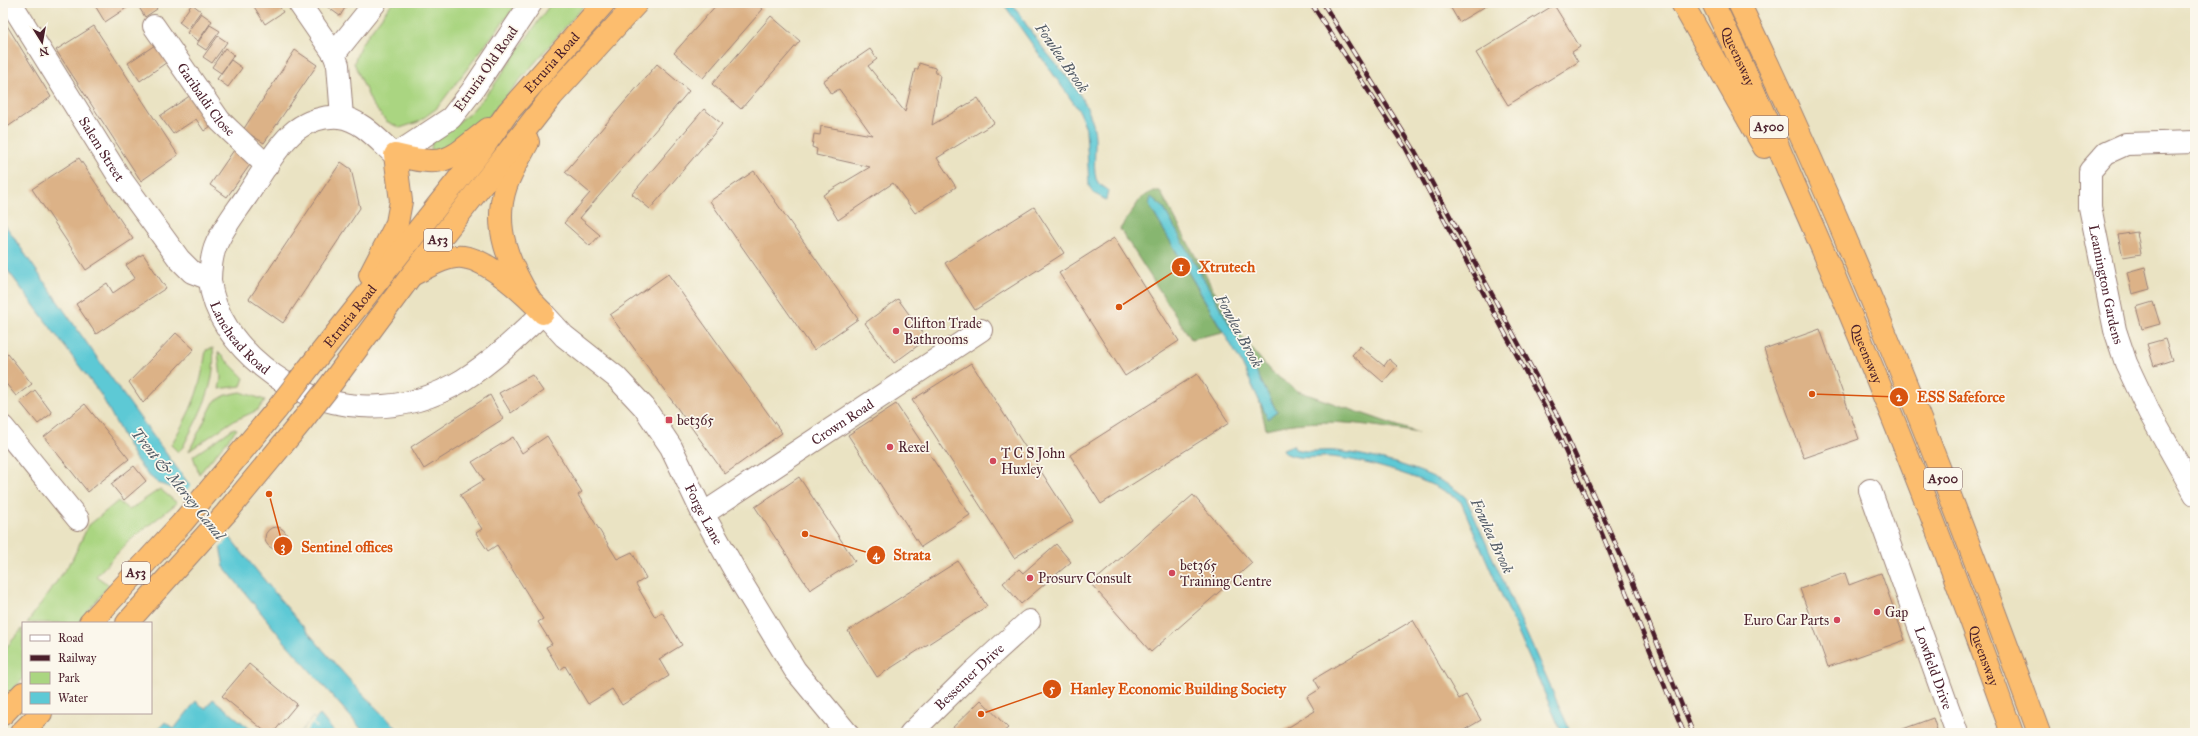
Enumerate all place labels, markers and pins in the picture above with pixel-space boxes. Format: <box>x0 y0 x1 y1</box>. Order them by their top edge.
callout: Xtrutech <box>1171 254 1263 281</box>
place label: Clifton Trade Bathrooms <box>904 315 982 348</box>
marker: Clifton Trade Bathrooms <box>891 326 901 336</box>
callout: ESS Safeforce <box>1889 384 2013 411</box>
place label: bet365 <box>677 412 714 429</box>
marker: bet365 <box>664 415 674 425</box>
place label: Rexel <box>898 439 929 456</box>
marker: Rexel <box>885 442 895 452</box>
place label: T C S John Huxley <box>1001 445 1065 478</box>
marker: T C S John Huxley <box>988 456 998 466</box>
callout: Sentinel offices <box>273 533 401 560</box>
callout: Strata <box>866 541 939 568</box>
place label: bet365 Training Centre <box>1180 557 1272 590</box>
marker: bet365 Training Centre <box>1167 568 1177 578</box>
place label: Prosurv Consult <box>1038 570 1132 587</box>
marker: Prosurv Consult <box>1025 573 1035 583</box>
place label: Gap <box>1885 604 1908 621</box>
marker: Gap <box>1872 607 1882 617</box>
place label: Euro Car Parts <box>1743 612 1829 629</box>
marker: Euro Car Parts <box>1832 615 1842 625</box>
callout: Hanley Economic Building Society <box>1042 676 1294 703</box>

